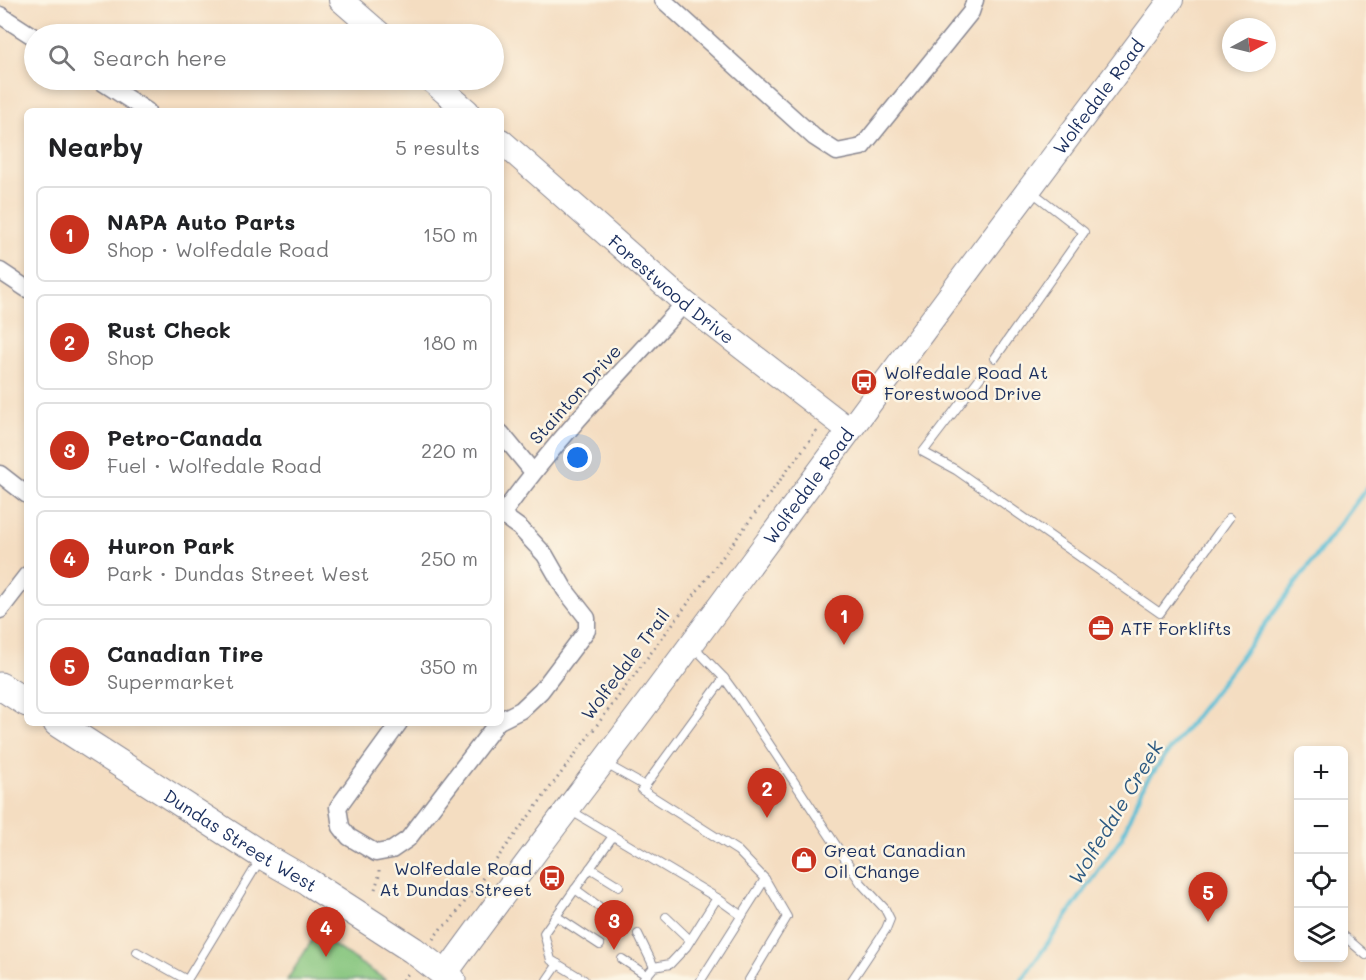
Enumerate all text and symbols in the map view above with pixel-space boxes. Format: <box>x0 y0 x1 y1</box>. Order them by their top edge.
north arrow <box>1222 18 1276 72</box>
search box <box>24 24 504 90</box>
street label: Wolfedale Road <box>1047 34 1149 159</box>
icon: search <box>45 41 78 74</box>
text: Search here <box>93 43 227 72</box>
text: Nearby <box>48 130 143 164</box>
text: 5 results <box>395 134 480 160</box>
text: NAPA Auto Parts <box>107 207 295 236</box>
text: 1 <box>65 221 74 247</box>
text: 150 m <box>423 221 478 247</box>
street label: Forestwood Drive <box>603 229 740 349</box>
text: Shop · Wolfedale Road <box>107 236 329 262</box>
text: Rust Check <box>107 315 231 344</box>
text: 2 <box>64 329 75 355</box>
text: 180 m <box>422 329 478 355</box>
street label: Stainton Drive <box>524 339 626 449</box>
text: Shop <box>107 344 154 370</box>
place label: Wolfedale Road At Forestwood Drive <box>884 360 1048 405</box>
bus stop icon: Wolfedale Road At Forestwood Drive <box>849 367 879 397</box>
text: Petro-Canada <box>107 423 262 452</box>
street label: Wolfedale Road <box>757 424 859 549</box>
text: 3 <box>64 437 76 463</box>
text: 220 m <box>421 437 478 463</box>
your location <box>563 443 592 472</box>
text: Fuel · Wolfedale Road <box>107 452 321 478</box>
text: Huron Park <box>107 531 235 560</box>
text: 4 <box>63 545 76 571</box>
text: 250 m <box>421 545 478 571</box>
text: Park · Dundas Street West <box>107 560 369 586</box>
pin: 1 <box>824 596 864 645</box>
street label: Wolfedale Trail <box>575 603 675 725</box>
office icon: ATF Forklifts <box>1086 613 1116 643</box>
place label: ATF Forklifts <box>1120 616 1231 640</box>
text: Canadian Tire <box>107 639 263 668</box>
text: 5 <box>64 653 75 679</box>
text: 350 m <box>420 653 478 679</box>
text: Supermarket <box>107 668 234 694</box>
water label: Wolfedale Creek <box>1062 735 1168 889</box>
map controls <box>1294 746 1348 962</box>
button: + <box>1294 746 1348 800</box>
pin: 2 <box>748 768 786 818</box>
street label: Dundas Street West <box>160 783 322 897</box>
button: − <box>1294 800 1348 854</box>
place label: Great Canadian Oil Change <box>824 838 966 883</box>
shop icon: Great Canadian Oil Change <box>789 845 819 875</box>
button: locate <box>1294 854 1348 908</box>
place label: Wolfedale Road At Dundas Street <box>379 856 532 901</box>
bus stop icon: Wolfedale Road At Dundas Street <box>537 863 567 893</box>
pin: 5 <box>1188 872 1228 922</box>
pin: 3 <box>594 900 634 950</box>
pin: 4 <box>306 908 346 957</box>
button: layers <box>1294 908 1348 962</box>

